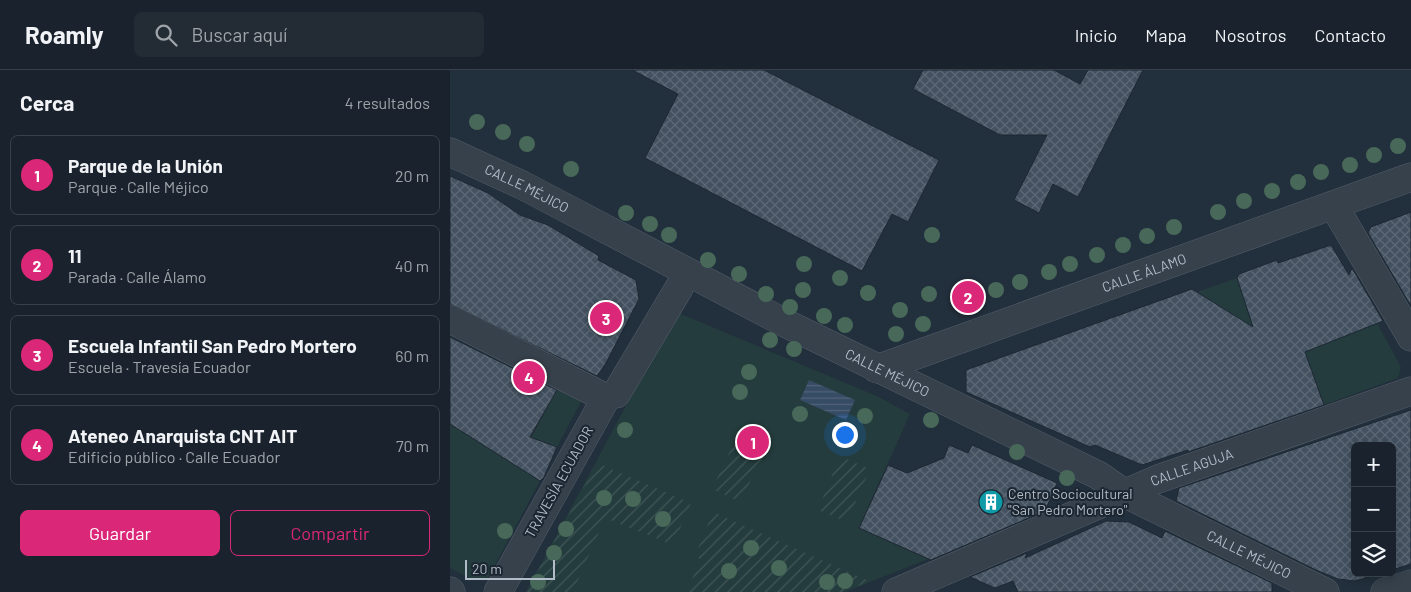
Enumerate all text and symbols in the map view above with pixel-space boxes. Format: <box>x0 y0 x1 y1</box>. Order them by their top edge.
search box <box>134 12 484 57</box>
text: Roamly <box>25 20 104 49</box>
icon: search <box>152 21 180 49</box>
text: Buscar aquí <box>192 23 287 46</box>
text: Inicio <box>1075 24 1117 46</box>
text: Mapa <box>1145 24 1187 46</box>
text: Nosotros <box>1215 24 1286 46</box>
text: Contacto <box>1314 24 1386 46</box>
text: Cerca <box>20 90 74 115</box>
text: 4 resultados <box>345 93 430 112</box>
text: Parque de la Unión <box>68 154 223 177</box>
street label: CALLE MÉJICO <box>482 160 572 216</box>
text: 1 <box>34 166 40 185</box>
text: 20 m <box>395 166 429 185</box>
text: Parque · Calle Méjico <box>68 177 209 196</box>
text: 11 <box>68 244 82 267</box>
street label: CALLE ÁLAMO <box>1100 249 1189 295</box>
text: 2 <box>33 256 41 275</box>
text: 40 m <box>395 256 429 275</box>
text: Parada · Calle Álamo <box>68 267 207 286</box>
pin: 2 <box>952 278 984 316</box>
pin: 3 <box>590 299 622 337</box>
text: Escuela Infantil San Pedro Mortero <box>68 334 357 357</box>
street label: CALLE MÉJICO <box>843 345 933 400</box>
text: 3 <box>33 346 41 365</box>
text: 60 m <box>395 346 429 365</box>
text: Escuela · Travesía Ecuador <box>68 357 251 376</box>
pin: 4 <box>513 358 545 396</box>
your location <box>832 422 858 448</box>
street label: TRAVESÍA ECUADOR <box>521 423 596 540</box>
pin: 1 <box>737 423 769 461</box>
text: Ateneo Anarquista CNT AIT <box>68 424 297 447</box>
text: 4 <box>32 436 42 455</box>
text: 70 m <box>396 436 429 455</box>
map controls <box>1351 442 1396 577</box>
button: + <box>1351 442 1396 487</box>
street label: CALLE AGUJA <box>1147 444 1236 489</box>
text: Edificio público · Calle Ecuador <box>68 447 280 466</box>
place label: Centro Sociocultural "San Pedro Mortero" <box>1008 485 1132 518</box>
button: − <box>1351 487 1396 532</box>
building icon: Centro Sociocultural "San Pedro Mortero" <box>978 489 1004 515</box>
button: Guardar <box>20 510 220 556</box>
button: Compartir <box>230 510 430 556</box>
street label: CALLE MÉJICO <box>1204 526 1294 582</box>
button: layers <box>1351 532 1396 577</box>
scale bar <box>465 557 555 580</box>
text: 20 m <box>472 560 502 577</box>

